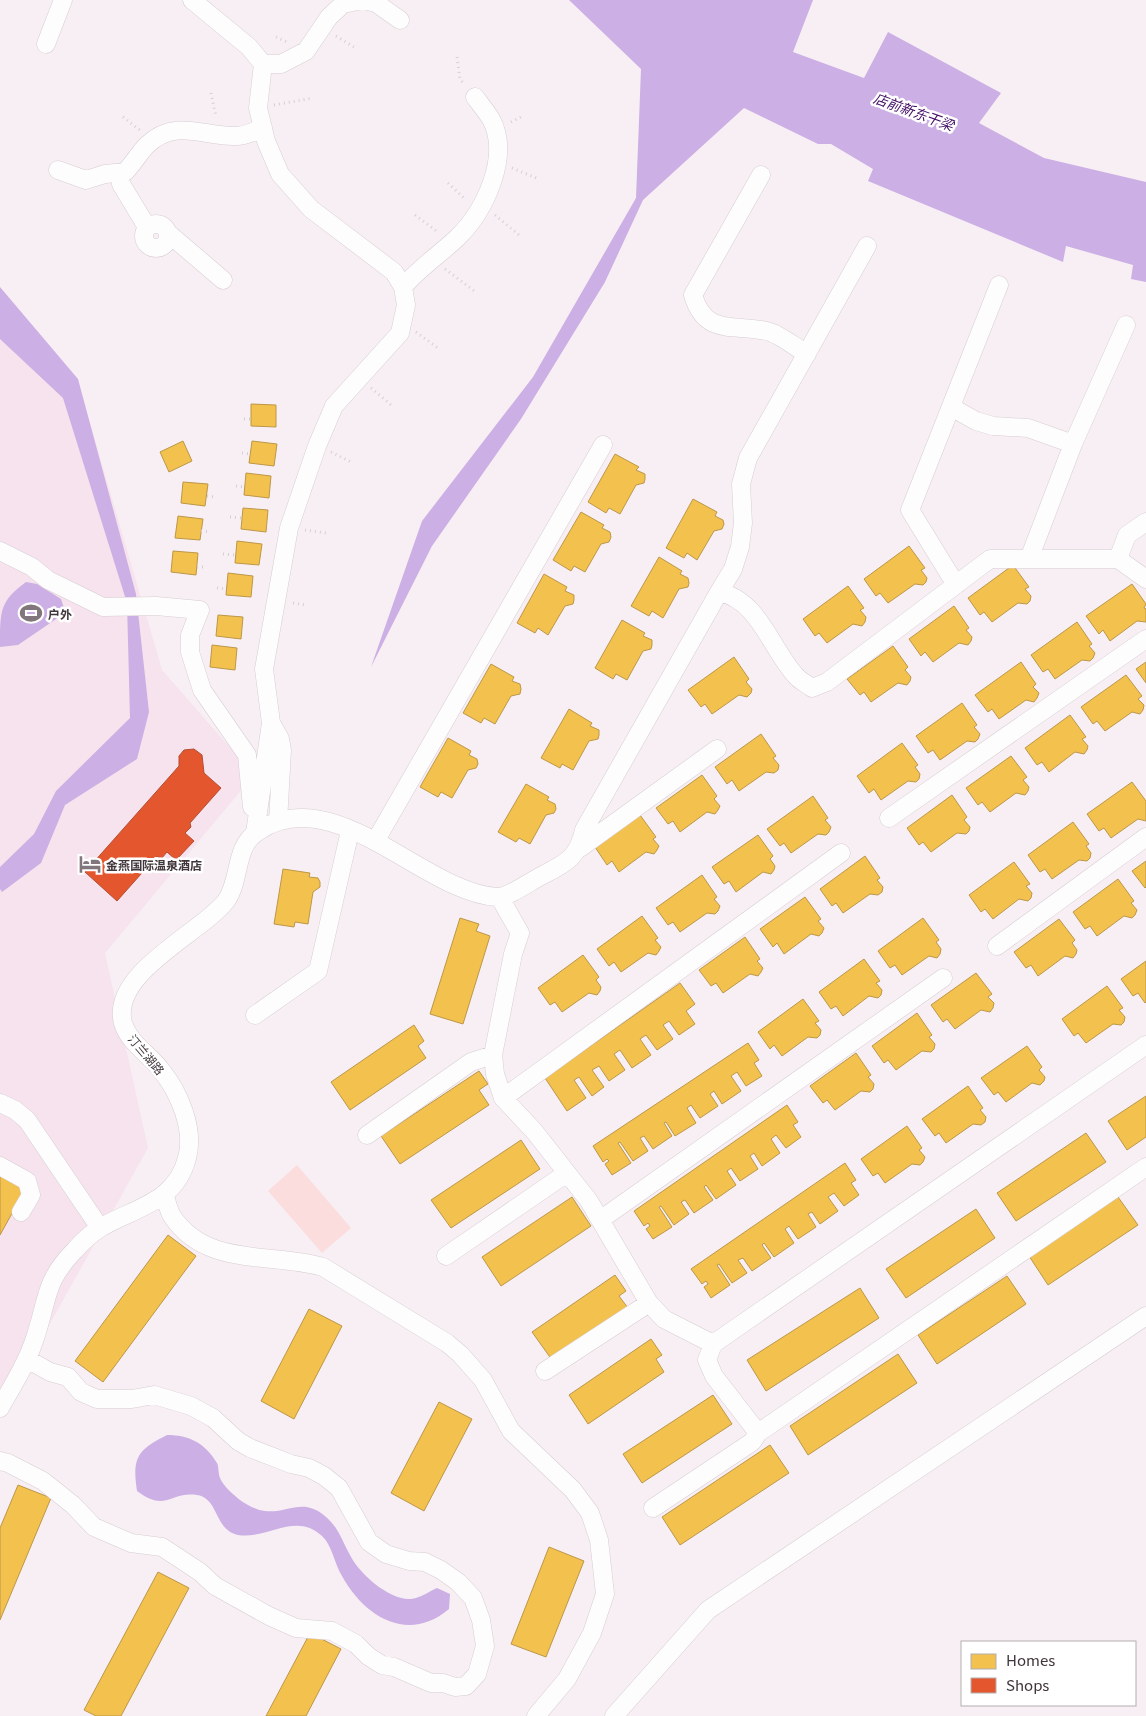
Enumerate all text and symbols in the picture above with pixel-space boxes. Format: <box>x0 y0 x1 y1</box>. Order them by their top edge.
water label: 店前新东干梁 <box>871 87 959 135</box>
sports icon: 户外 <box>18 600 44 626</box>
place label: 户外 <box>48 605 72 622</box>
hotel icon: 金燕国际温泉酒店 <box>77 851 103 877</box>
place label: 金燕国际温泉酒店 <box>106 856 202 873</box>
street label: 汀兰湖路 <box>125 1030 169 1078</box>
legend <box>961 1641 1136 1706</box>
text: Homes <box>1006 1649 1055 1670</box>
text: Shops <box>1006 1674 1049 1695</box>

